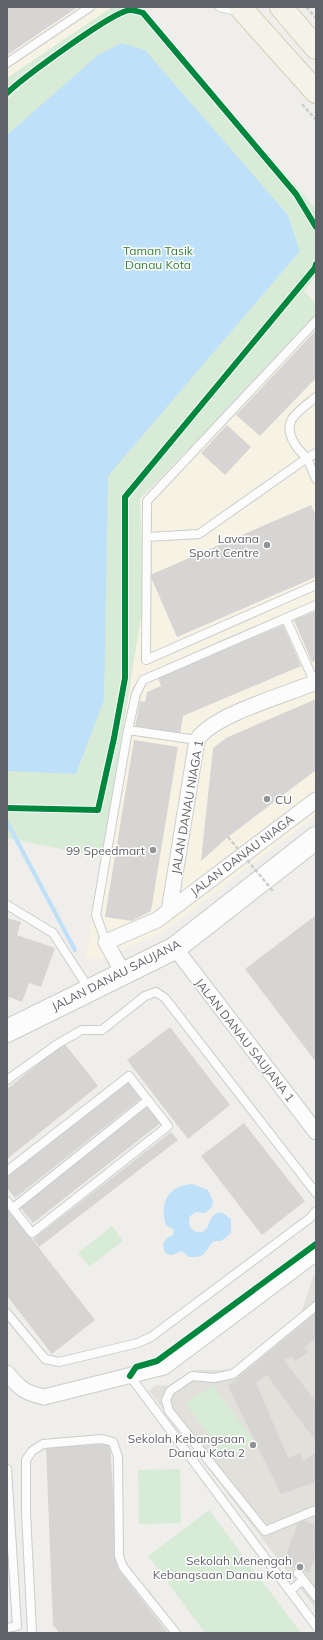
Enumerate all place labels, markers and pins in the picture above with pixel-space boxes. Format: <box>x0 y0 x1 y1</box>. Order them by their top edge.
place label: Lavana Sport Centre <box>189 531 259 560</box>
marker: Lavana Sport Centre <box>262 540 272 550</box>
place label: CU <box>275 792 292 807</box>
marker: CU <box>262 794 272 804</box>
place label: 99 Speedmart <box>66 843 145 858</box>
marker: 99 Speedmart <box>148 845 158 855</box>
place label: Sekolah Kebangsaan Danau Kota 2 <box>128 1431 245 1460</box>
marker: Sekolah Kebangsaan Danau Kota 2 <box>248 1440 258 1450</box>
place label: Sekolah Menengah Kebangsaan Danau Kota <box>153 1553 292 1582</box>
marker: Sekolah Menengah Kebangsaan Danau Kota <box>295 1562 305 1572</box>

